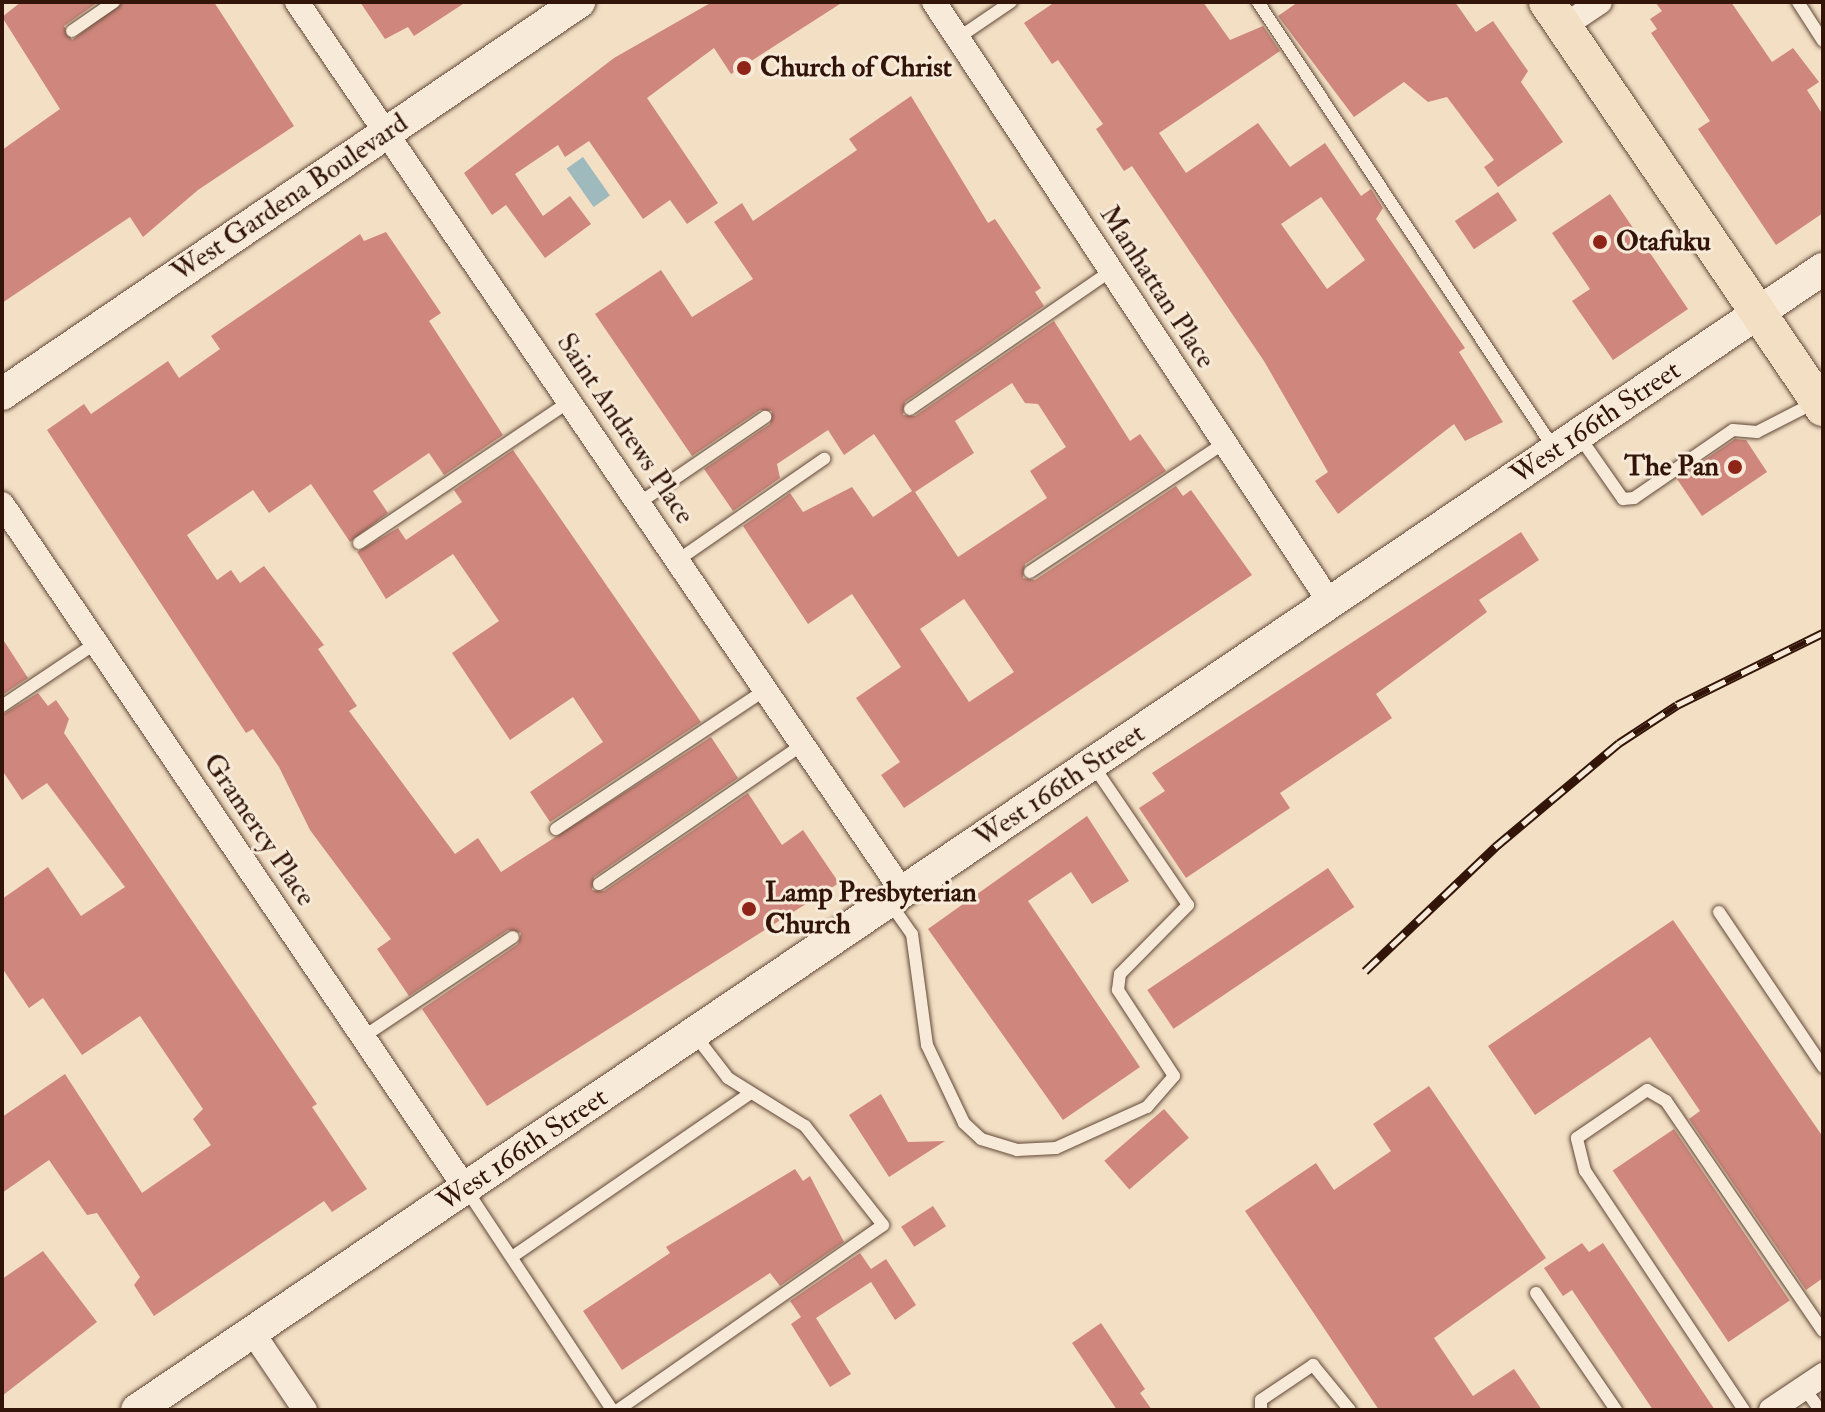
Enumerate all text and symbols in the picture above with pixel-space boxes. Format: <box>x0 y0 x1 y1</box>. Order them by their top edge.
place label: Church of Christ <box>760 51 952 85</box>
marker: Church of Christ <box>735 59 753 77</box>
street label: West Gardena Boulevard <box>166 106 414 290</box>
street label: Manhattan Place <box>1092 199 1222 375</box>
place label: Otafuku <box>1616 225 1711 259</box>
marker: Otafuku <box>1591 233 1609 251</box>
street label: Saint Andrews Place <box>549 327 701 531</box>
street label: West 166th Street <box>1505 354 1687 492</box>
place label: The Pan <box>1624 450 1719 484</box>
marker: The Pan <box>1726 458 1744 476</box>
street label: West 166th Street <box>969 717 1151 855</box>
street label: Gramercy Place <box>196 747 322 913</box>
place label: Lamp Presbyterian Church <box>765 876 977 942</box>
marker: Lamp Presbyterian Church <box>740 900 758 918</box>
street label: West 166th Street <box>432 1081 614 1219</box>

